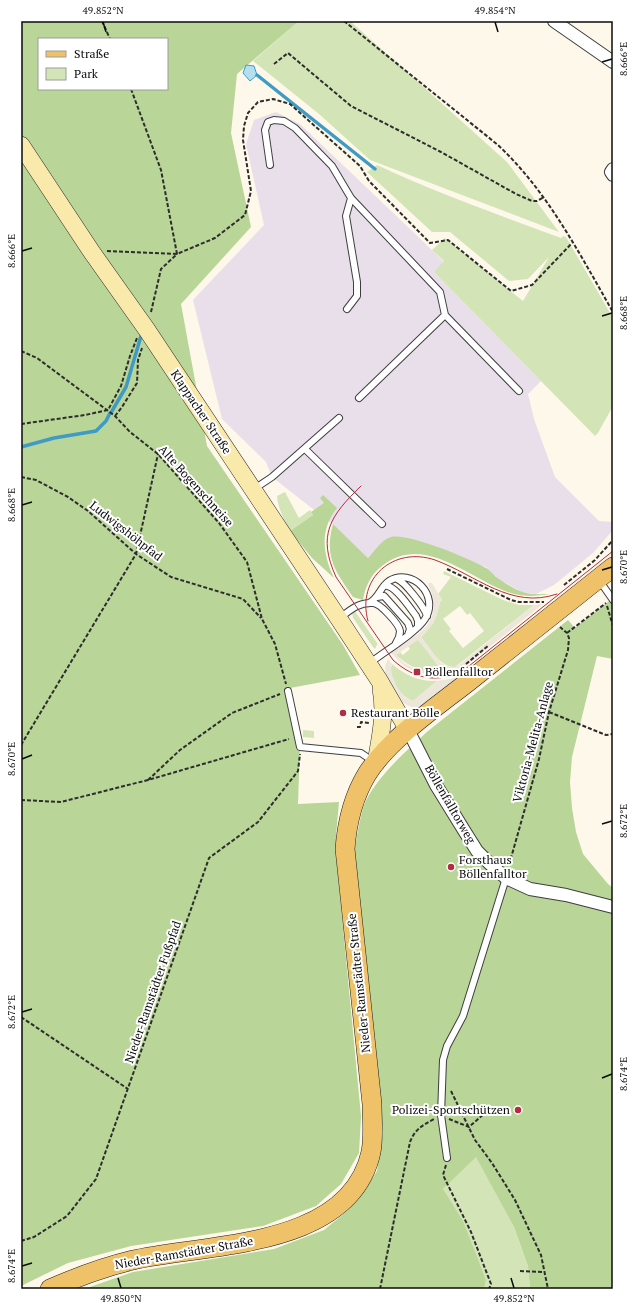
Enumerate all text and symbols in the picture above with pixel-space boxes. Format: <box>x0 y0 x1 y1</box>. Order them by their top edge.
text: 49.852°N <box>83 4 124 17</box>
text: 49.854°N <box>475 4 516 17</box>
legend <box>38 38 168 90</box>
text: 8.666°E <box>617 42 630 76</box>
text: Straße <box>74 46 109 61</box>
text: Park <box>74 66 99 81</box>
text: 8.666°E <box>5 234 18 268</box>
text: 8.668°E <box>617 296 630 330</box>
street label: Klappacher Straße <box>168 367 235 457</box>
street label: Alte Bogenschneise <box>156 442 237 530</box>
text: 8.668°E <box>5 488 18 522</box>
street label: Ludwigshöhpfad <box>87 498 166 564</box>
text: 8.670°E <box>617 550 630 584</box>
place label: Böllenfalltor <box>425 664 493 679</box>
marker: Böllenfalltor <box>412 667 422 677</box>
street label: Viktoria-Melita-Anlage <box>509 680 556 804</box>
place label: Restaurant Bölle <box>351 705 440 720</box>
marker: Restaurant Bölle <box>338 708 348 718</box>
text: 8.670°E <box>5 742 18 776</box>
street label: Böllenfalltorweg <box>422 762 479 846</box>
text: 8.672°E <box>617 804 630 838</box>
place label: Forsthaus Böllenfalltor <box>459 852 527 881</box>
marker: Forsthaus Böllenfalltor <box>446 862 456 872</box>
street label: Nieder-Ramstädter Straße <box>344 913 373 1053</box>
street label: Nieder-Ramstädter Fußpfad <box>121 918 184 1065</box>
text: 8.672°E <box>5 995 18 1029</box>
text: 8.674°E <box>617 1057 630 1091</box>
place label: Polizei-Sportschützen <box>392 1102 510 1117</box>
marker: Polizei-Sportschützen <box>513 1105 523 1115</box>
street label: Nieder-Ramstädter Straße <box>114 1233 254 1272</box>
text: 8.674°E <box>5 1249 18 1283</box>
text: 49.850°N <box>101 1292 142 1305</box>
text: 49.852°N <box>494 1292 535 1305</box>

